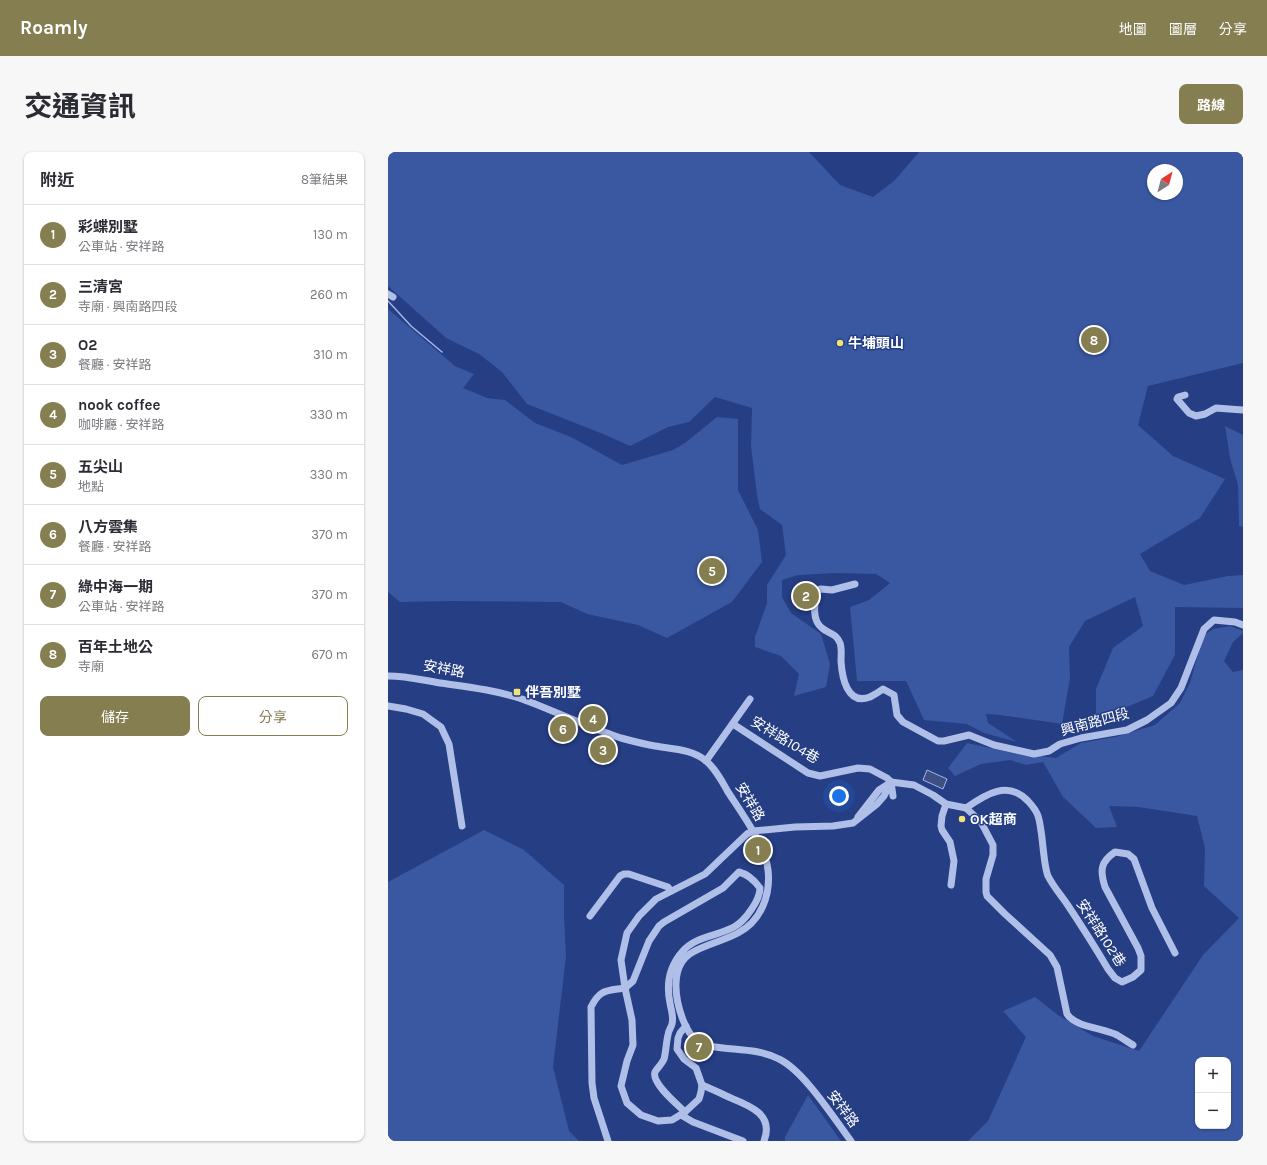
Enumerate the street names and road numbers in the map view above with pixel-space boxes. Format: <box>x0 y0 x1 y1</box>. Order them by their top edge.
street label: 安祥路 <box>422 657 466 681</box>
street label: 興南路四段 <box>1059 705 1131 739</box>
street label: 安祥路104巷 <box>748 713 822 767</box>
street label: 安祥路 <box>732 780 768 824</box>
street label: 安祥路102巷 <box>1073 896 1129 970</box>
street label: 安祥路 <box>824 1087 862 1131</box>

